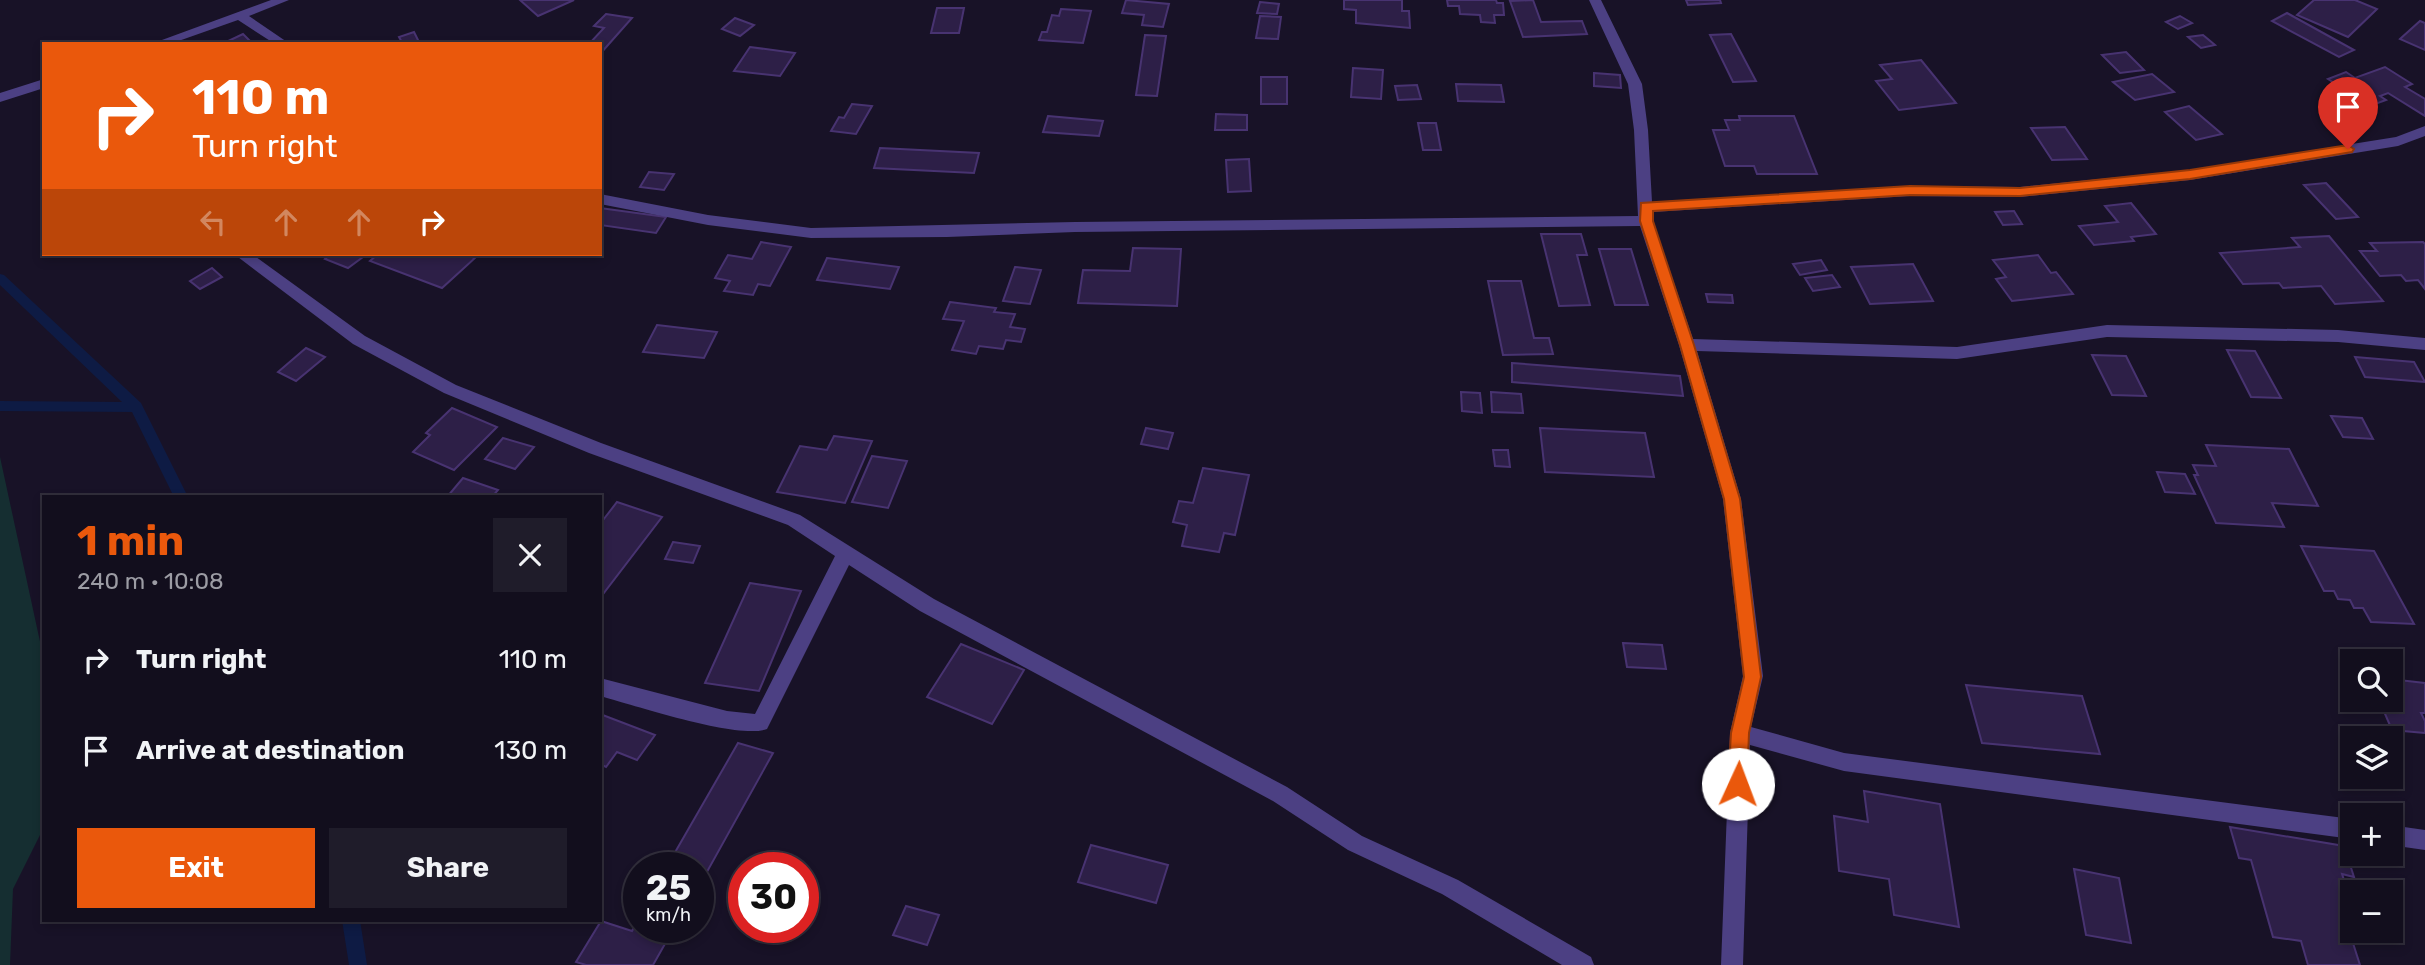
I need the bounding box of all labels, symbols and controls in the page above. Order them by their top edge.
text: 110 m [192,68,329,126]
icon: right [77,70,168,161]
pin [2318,77,2378,149]
icon: arrive [2329,88,2367,126]
text: Turn right [192,127,337,165]
icon: left [194,203,232,241]
icon: ahead [267,203,305,241]
icon: ahead [340,203,378,241]
icon: right [413,203,451,241]
text: 1 min [77,516,184,566]
button: close [493,518,567,592]
text: 240 m · 10:08 [77,567,224,595]
icon: right [77,641,115,679]
text: Turn right [136,644,266,675]
text: 110 m [499,644,567,675]
map controls [2340,649,2403,943]
button: search [2340,649,2403,712]
button: layers [2340,726,2403,789]
icon: arrive [77,732,115,770]
text: Arrive at destination [136,735,404,766]
text: 130 m [494,735,567,766]
position arrow [1701,747,1775,821]
button: + [2340,803,2403,866]
button: Exit [77,828,315,908]
button: Share [329,828,567,908]
speed limit sign: 30 [728,852,819,943]
text: 25 [646,867,691,909]
button: − [2340,880,2403,943]
text: km/h [646,904,691,926]

